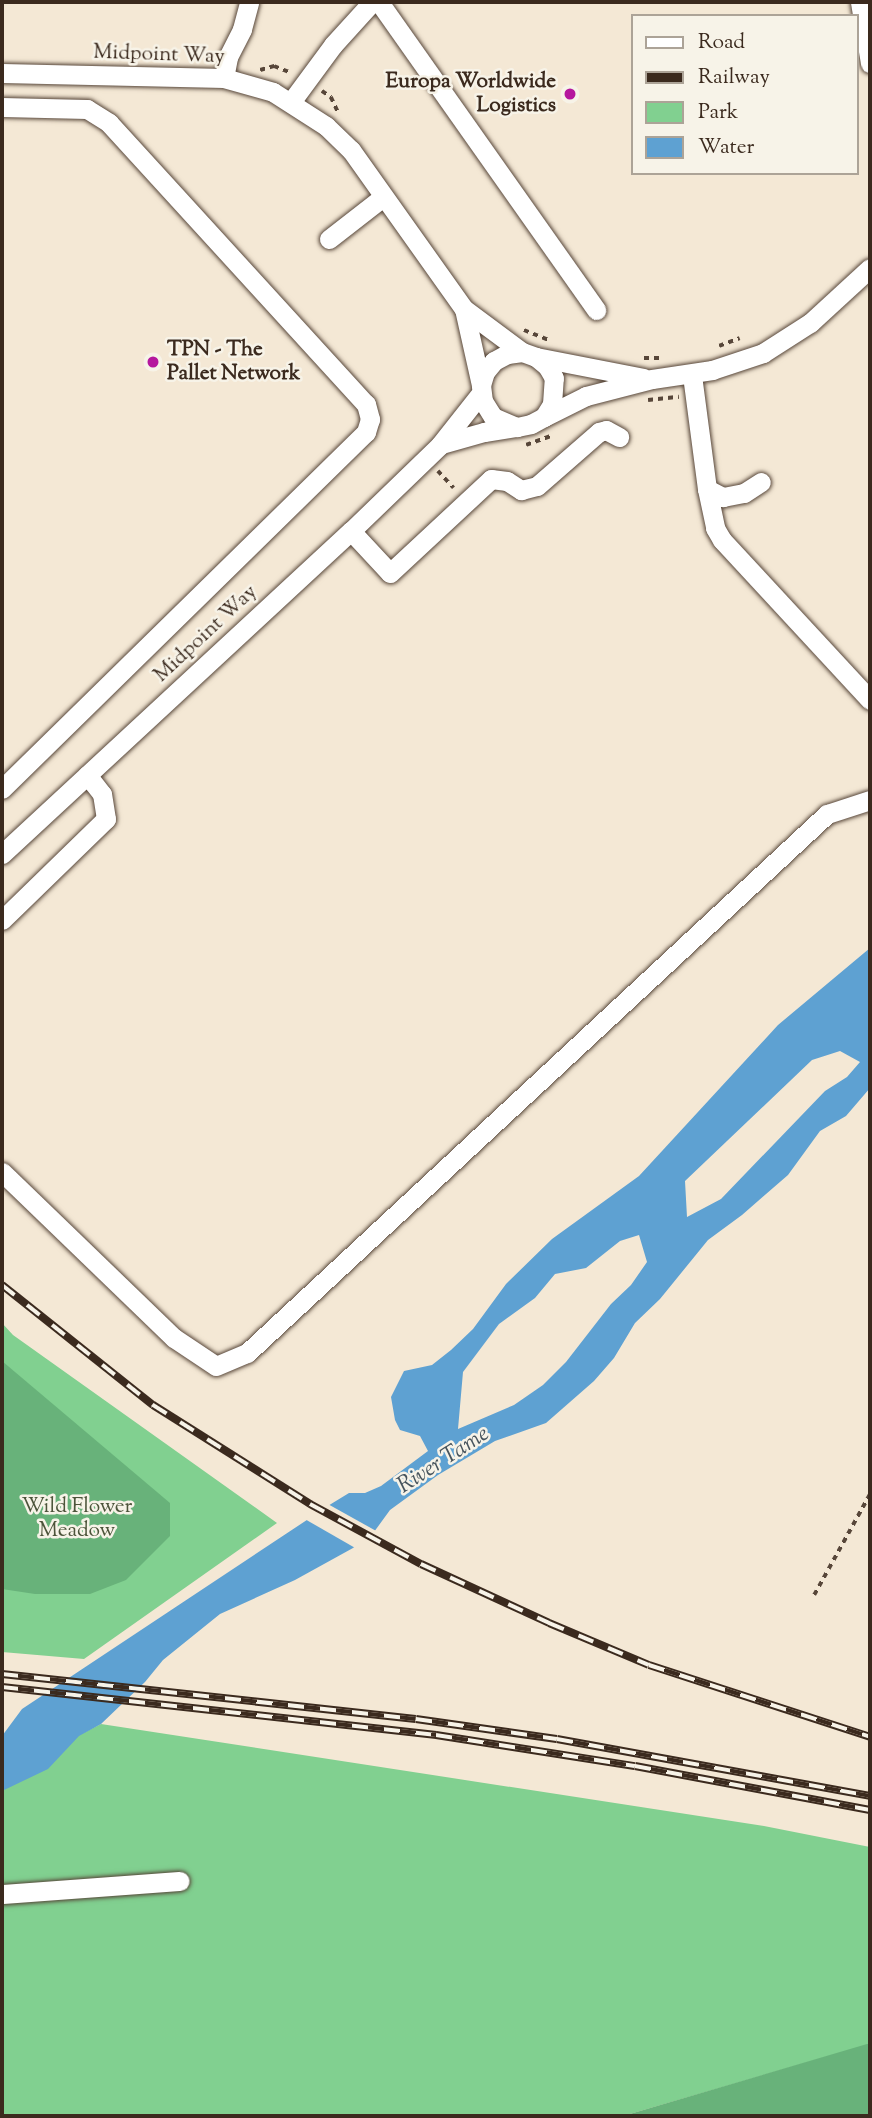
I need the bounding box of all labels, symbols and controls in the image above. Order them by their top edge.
legend [630,14,858,175]
text: Road [698,28,745,58]
street label: Midpoint Way [93,40,225,70]
text: Railway [698,63,770,93]
place label: Europa Worldwide Logistics [385,69,556,119]
marker: Europa Worldwide Logistics [562,86,578,102]
text: Park [698,98,738,128]
text: Water [698,133,754,163]
place label: TPN - The Pallet Network [167,337,300,387]
marker: TPN - The Pallet Network [145,354,161,370]
street label: Midpoint Way [149,580,263,688]
water label: River Tame [393,1421,495,1501]
park label: Wild Flower Meadow [22,1494,132,1544]

